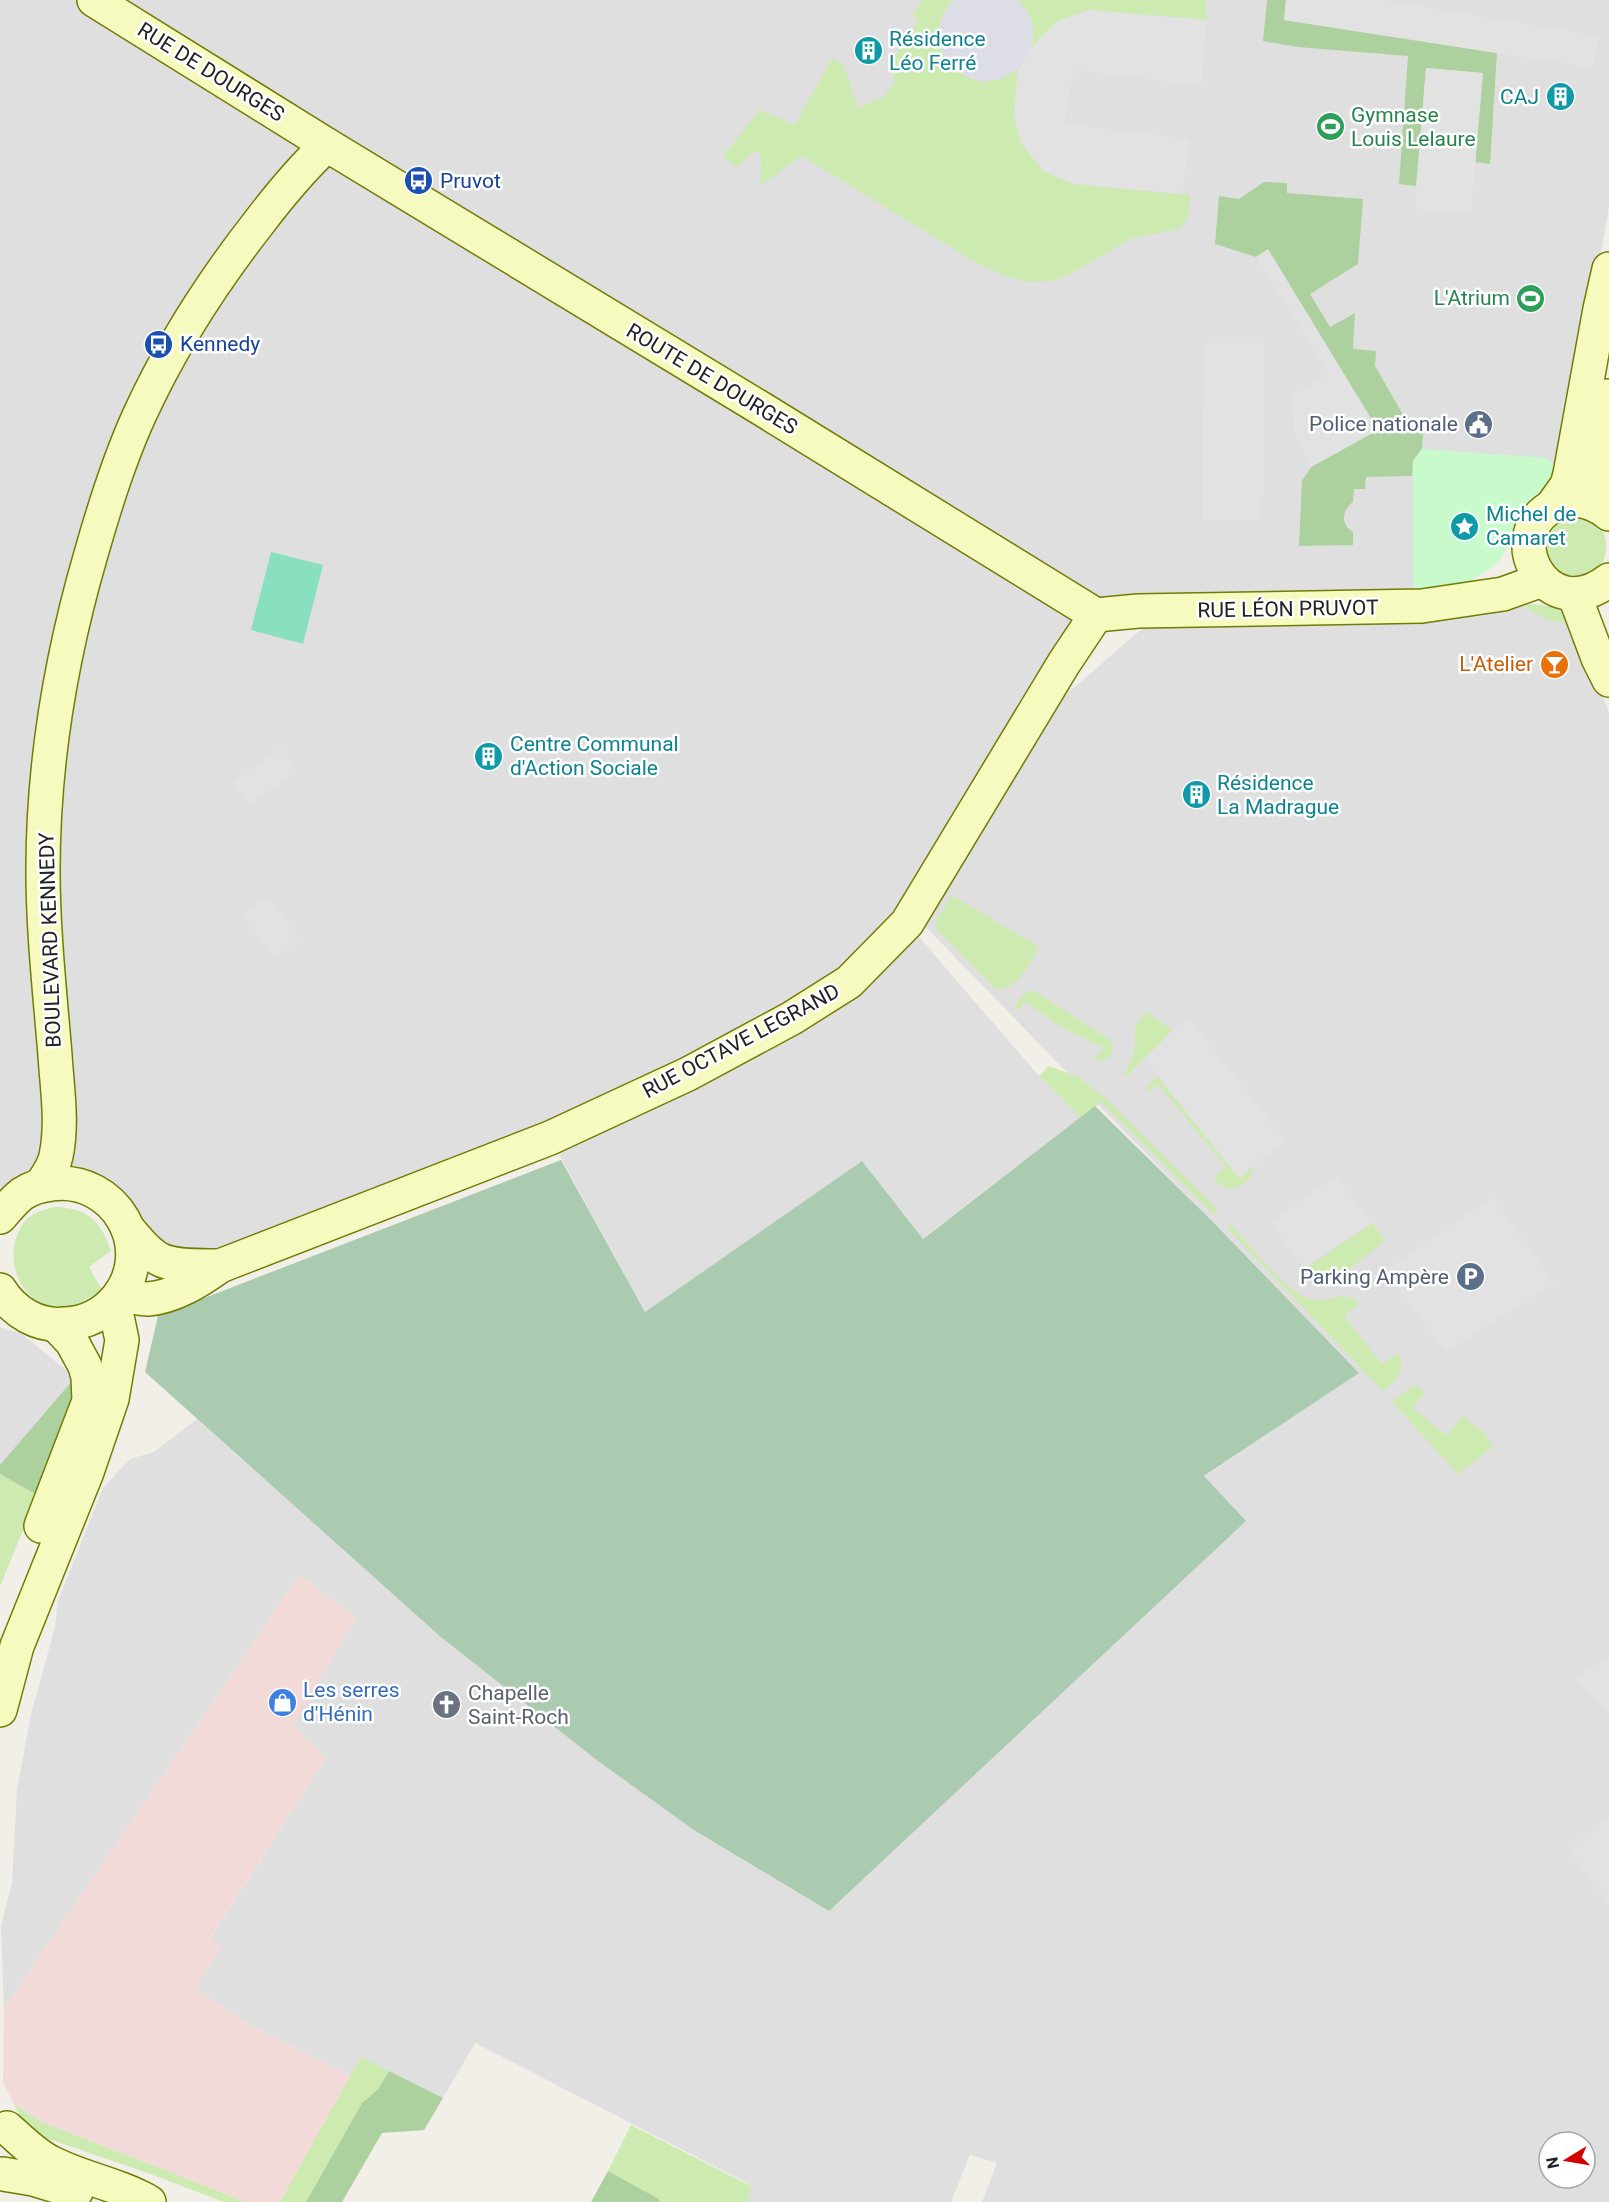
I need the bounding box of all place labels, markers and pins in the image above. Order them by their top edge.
place label: Résidence Léo Ferré [889,27,986,75]
building icon: Résidence Léo Ferré [852,35,884,67]
building icon: CAJ [1544,81,1576,113]
place label: CAJ [1500,85,1539,109]
place label: Gymnase Louis Lelaure [1351,103,1476,151]
sports icon: Gymnase Louis Lelaure [1314,111,1346,143]
bus stop icon: Pruvot [403,165,435,197]
place label: Pruvot [440,169,501,193]
sports icon: L'Atrium [1515,282,1547,314]
place label: L'Atrium [1434,286,1510,310]
bus stop icon: Kennedy [143,328,175,360]
place label: Kennedy [180,332,260,356]
public building icon: Police nationale [1463,408,1495,440]
place label: Police nationale [1309,412,1458,436]
place label: Michel de Camaret [1486,502,1576,550]
place icon: Michel de Camaret [1449,510,1481,542]
bar icon: L'Atelier [1538,648,1570,680]
place label: L'Atelier [1459,652,1533,676]
place label: Centre Communal d'Action Sociale [510,732,679,780]
building icon: Centre Communal d'Action Sociale [473,740,505,772]
place label: Résidence La Madrague [1217,771,1339,819]
building icon: Résidence La Madrague [1180,779,1212,811]
parking icon: Parking Ampère [1454,1261,1486,1293]
place label: Parking Ampère [1300,1265,1449,1289]
place label: Les serres d'Hénin [303,1678,399,1726]
place label: Chapelle Saint-Roch [468,1681,569,1729]
shop icon: Les serres d'Hénin [266,1686,298,1718]
church icon: Chapelle Saint-Roch [431,1689,463,1721]

